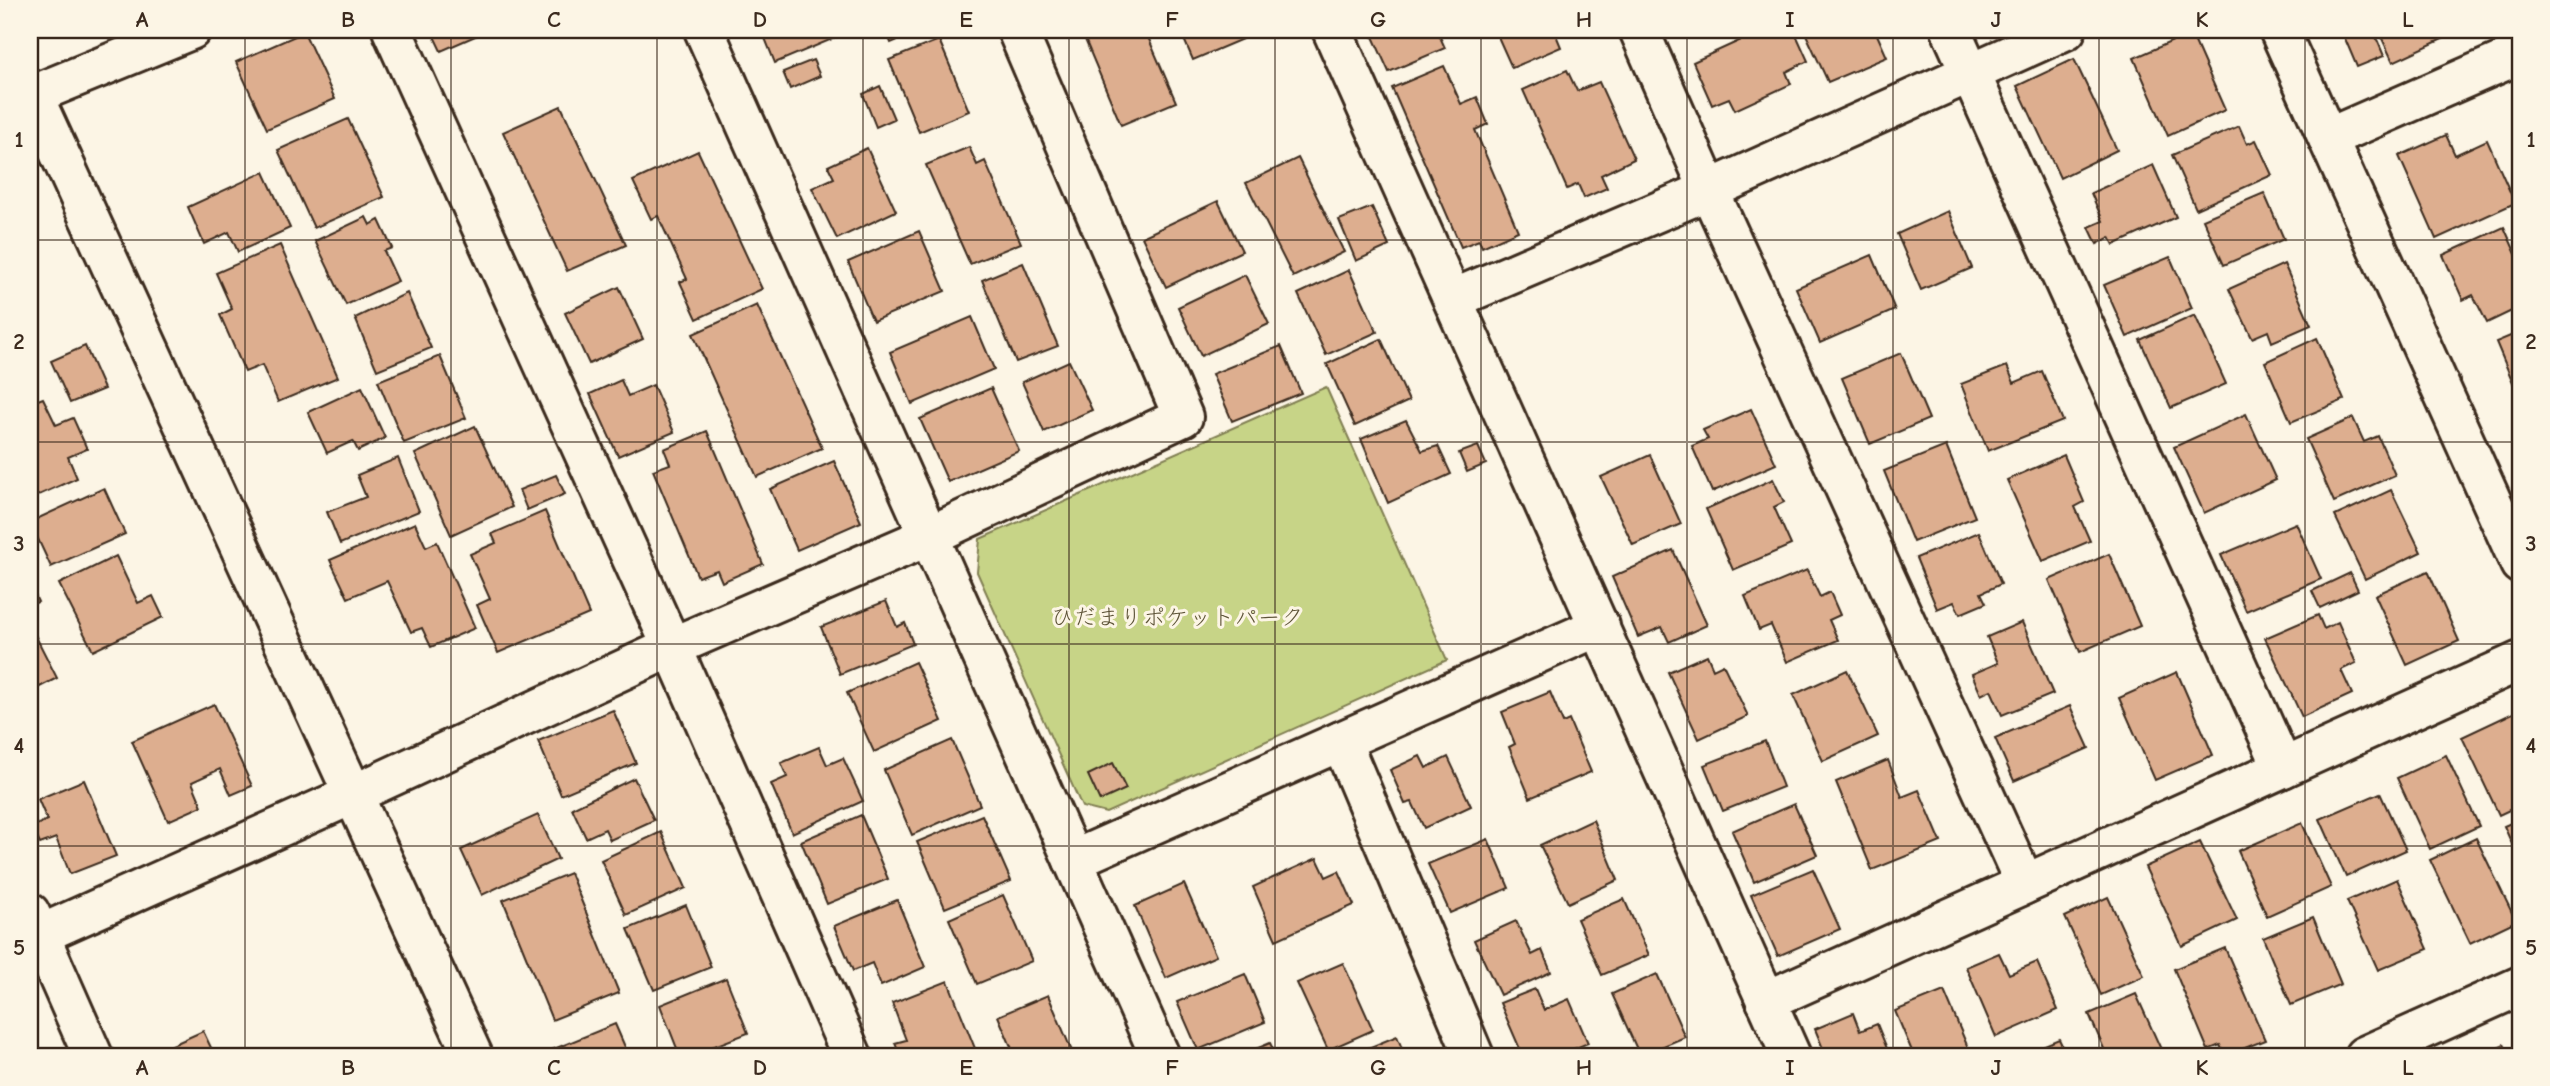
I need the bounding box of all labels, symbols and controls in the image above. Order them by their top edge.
text: A [136,6,149,33]
text: B [341,6,355,33]
text: C [547,6,561,33]
text: D [753,6,767,33]
text: E [959,6,973,33]
text: F [1165,6,1179,33]
text: G [1370,6,1386,33]
text: H [1576,6,1592,33]
text: I [1785,6,1795,33]
text: J [1991,6,2002,33]
text: K [2196,6,2209,33]
text: L [2402,6,2414,33]
text: 1 [14,126,24,153]
text: 1 [2526,126,2536,153]
text: 2 [13,328,25,355]
text: 2 [2525,328,2537,355]
text: 3 [13,530,25,557]
text: 3 [2525,530,2537,557]
park label: ひだまりポケットパーク [1051,604,1304,631]
text: 4 [14,732,25,759]
text: 4 [2526,732,2537,759]
text: 5 [13,934,25,961]
text: 5 [2525,934,2537,961]
text: A [136,1054,149,1081]
text: B [341,1054,355,1081]
text: C [547,1054,561,1081]
text: D [753,1054,767,1081]
text: E [959,1054,973,1081]
text: F [1165,1054,1179,1081]
text: G [1370,1054,1386,1081]
text: H [1576,1054,1592,1081]
text: I [1785,1054,1795,1081]
text: J [1991,1054,2002,1081]
text: K [2196,1054,2209,1081]
text: L [2402,1054,2414,1081]

